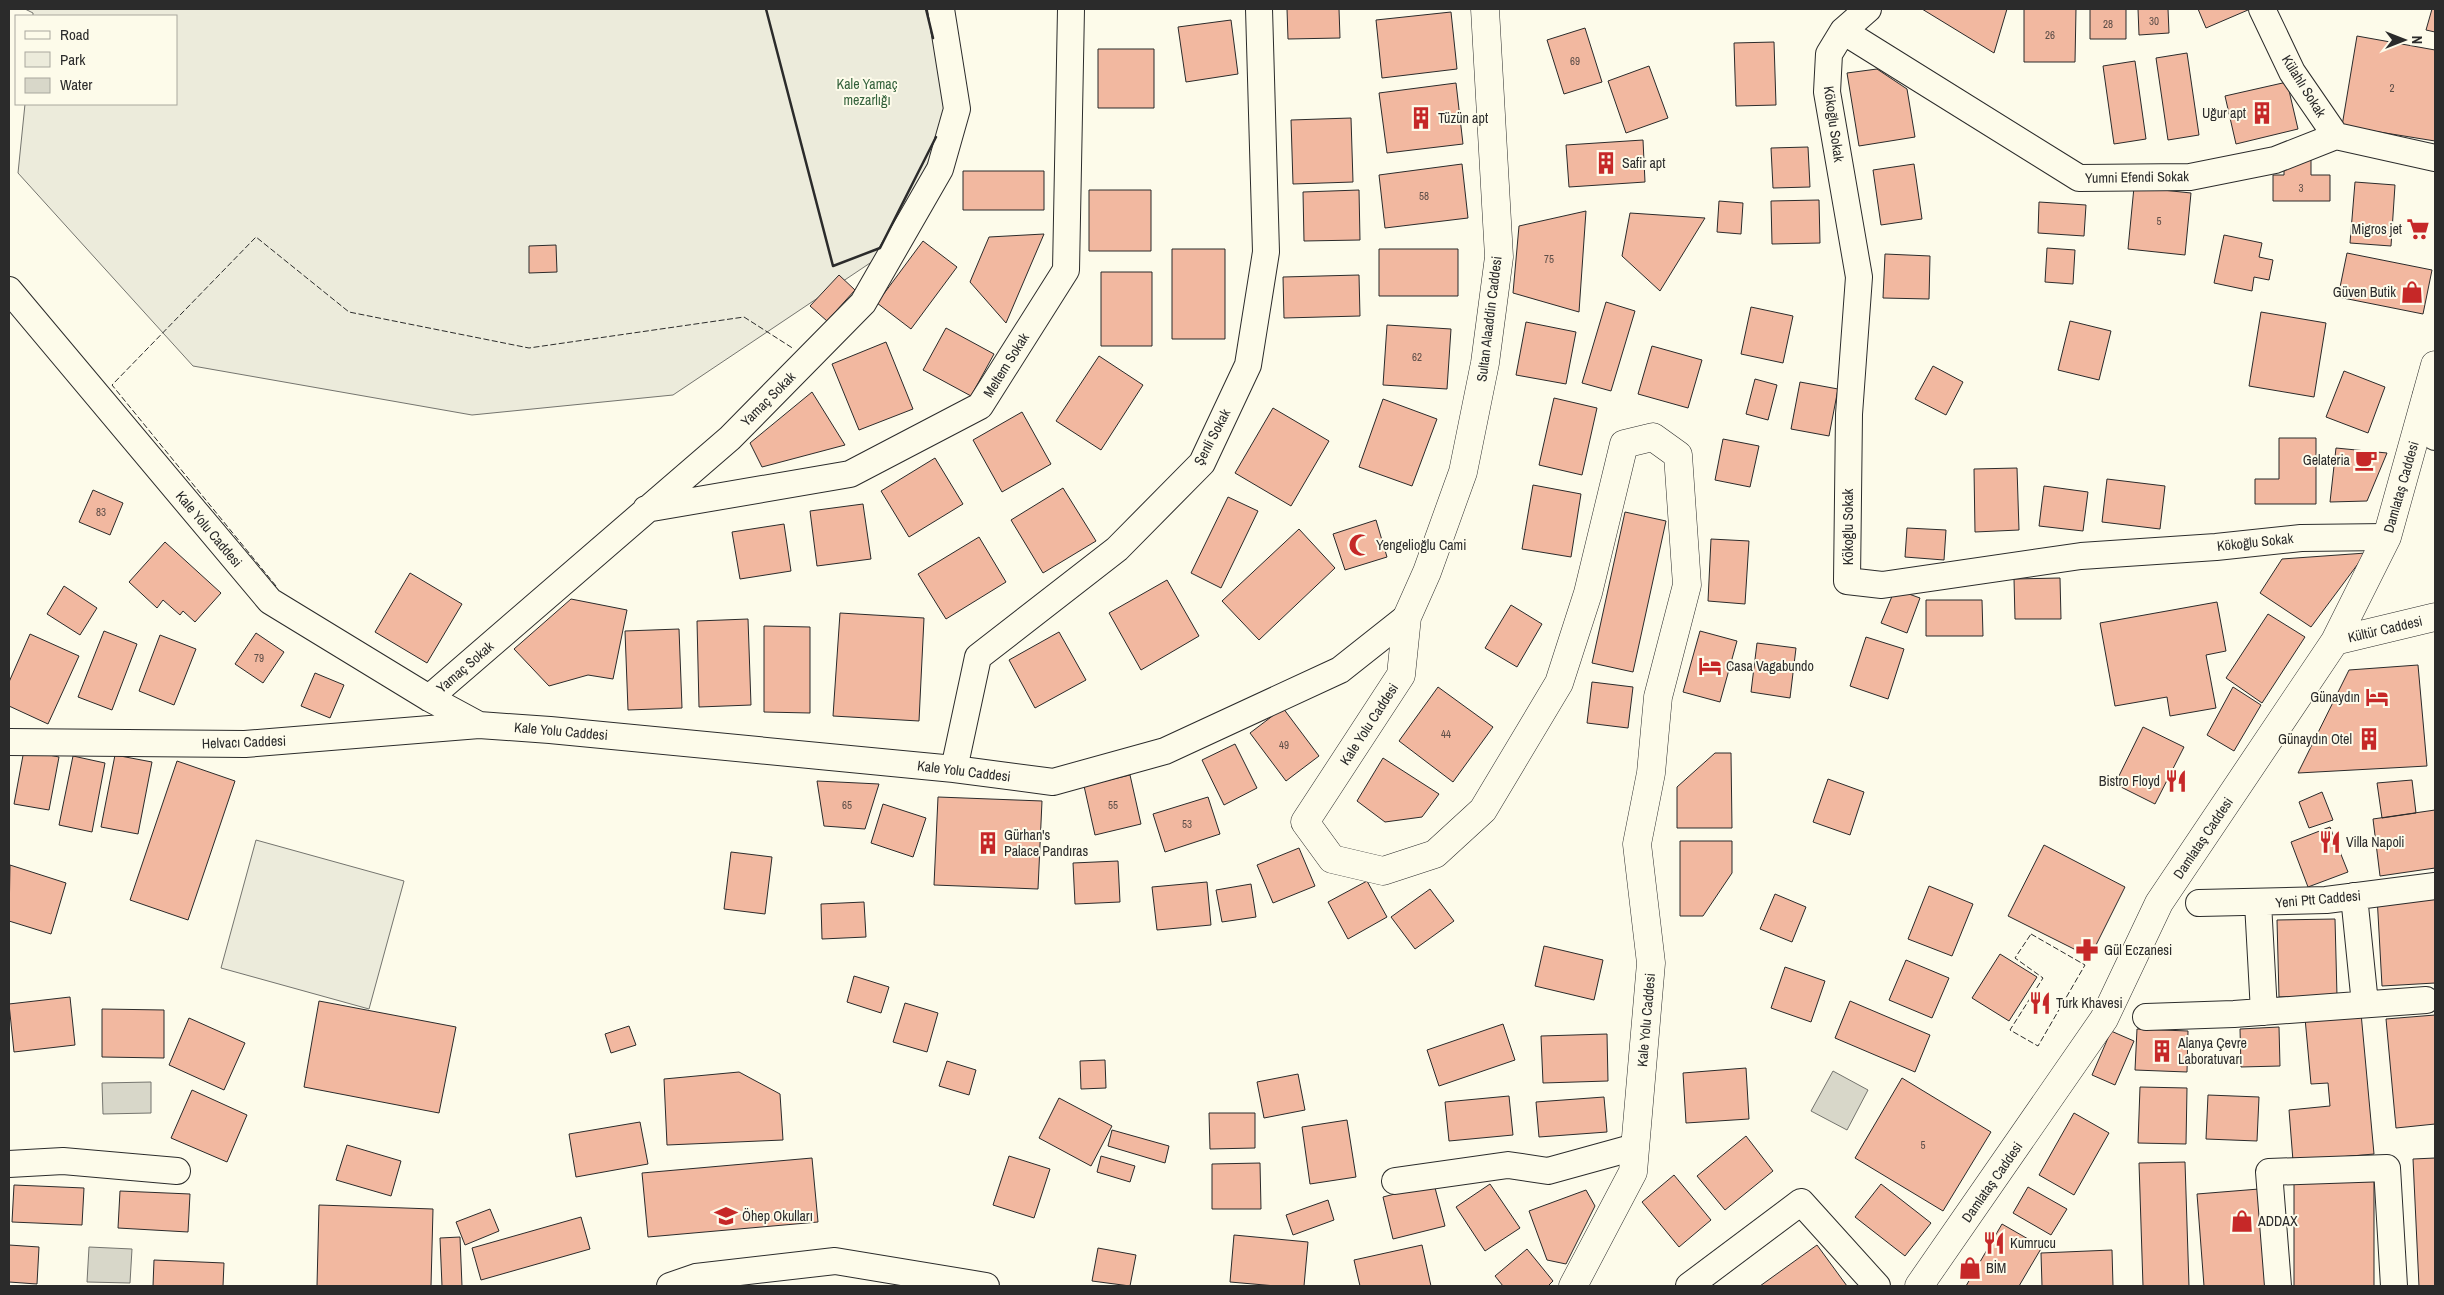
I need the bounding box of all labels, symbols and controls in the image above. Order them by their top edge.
house number: 30 [2149,14,2159,28]
legend [15,15,178,105]
north arrow [2379,15,2429,65]
house number: 28 [2103,17,2113,31]
text: Road [60,24,89,45]
house number: 26 [2045,28,2055,42]
text: N [2408,36,2426,44]
text: Park [60,49,86,70]
street label: Külahlı Sokak [2278,51,2330,121]
house number: 69 [1570,54,1580,68]
text: Water [60,74,92,95]
park label: Kale Yamaç mezarlığı [837,75,898,109]
house number: 2 [2389,81,2395,95]
street label: Kökoğlu Sokak [1820,85,1848,163]
building icon: Uğur apt [2249,100,2275,126]
place label: Uğur apt [2202,104,2246,122]
building icon: Tüzün apt [1408,105,1434,131]
place label: Tüzün apt [1438,109,1488,127]
building icon: Safir apt [1593,150,1619,176]
place label: Safir apt [1622,154,1665,172]
street label: Yumni Efendi Sokak [2085,167,2189,187]
house number: 3 [2298,181,2304,195]
house number: 58 [1419,189,1429,203]
house number: 5 [2156,214,2162,228]
supermarket icon: Migros jet [2405,216,2431,242]
place label: Migros jet [2352,220,2402,238]
house number: 75 [1544,252,1554,266]
street label: Sultan Alaaddin Caddesi [1472,255,1506,383]
shop icon: Güven Butik [2399,279,2425,305]
place label: Güven Butik [2333,283,2396,301]
street label: Meltem Sokak [979,329,1033,401]
house number: 62 [1412,350,1422,364]
street label: Yamaç Sokak [737,368,799,430]
street label: Şenli Sokak [1190,405,1234,468]
street label: Damlataş Caddesi [2379,439,2423,535]
cafe icon: Gelateria [2353,447,2379,473]
place label: Gelateria [2303,451,2351,469]
street label: Kale Yolu Caddesi [172,487,246,571]
street label: Kökoğlu Sokak [1839,488,1857,565]
house number: 83 [96,505,106,519]
street label: Kökoğlu Sokak [2216,529,2294,555]
mosque icon: Yengelioğlu Cami [1347,532,1373,558]
place label: Yengelioğlu Cami [1376,536,1466,554]
street label: Kültür Caddesi [2346,612,2424,646]
street label: Yamaç Sokak [433,637,498,697]
house number: 79 [254,651,264,665]
hotel icon: Casa Vagabundo [1697,653,1723,679]
place label: Casa Vagabundo [1726,657,1814,675]
street label: Kale Yolu Caddesi [1336,680,1402,768]
hotel icon: Günaydın [2364,684,2390,710]
place label: Günaydın [2310,688,2360,706]
street label: Kale Yolu Caddesi [513,718,609,744]
building icon: Günaydın Otel [2356,726,2382,752]
house number: 44 [1441,727,1451,741]
place label: Günaydın Otel [2278,730,2352,748]
street label: Helvacı Caddesi [202,732,286,752]
house number: 49 [1279,738,1289,752]
street label: Kale Yolu Caddesi [916,756,1012,786]
restaurant icon: Bistro Floyd [2163,768,2189,794]
place label: Bistro Floyd [2099,772,2160,790]
street label: Damlataş Caddesi [2169,794,2237,882]
house number: 65 [842,798,852,812]
house number: 55 [1108,798,1118,812]
house number: 53 [1182,817,1192,831]
place label: Gürhan's Palace Pandıras [1004,826,1088,860]
restaurant icon: Villa Napoli [2317,829,2343,855]
building icon: Gürhan's Palace Pandıras [975,830,1001,856]
place label: Villa Napoli [2346,833,2405,851]
street label: Yeni Ptt Caddesi [2274,886,2362,912]
pharmacy icon: Gül Eczanesi [2074,937,2100,963]
place label: Gül Eczanesi [2104,941,2172,959]
street label: Kale Yolu Caddesi [1633,972,1659,1068]
restaurant icon: Turk Khavesi [2027,990,2053,1016]
place label: Turk Khavesi [2056,994,2123,1012]
place label: Alanya Çevre Laboratuvarı [2177,1034,2247,1068]
building icon: Alanya Çevre Laboratuvarı [2149,1038,2175,1064]
house number: 5 [1920,1138,1926,1152]
street label: Damlataş Caddesi [1958,1138,2026,1226]
school or university icon: Öhep Okulları [713,1203,739,1229]
place label: Öhep Okulları [742,1207,813,1225]
shop icon: ADDAX [2229,1208,2255,1234]
place label: ADDAX [2257,1212,2298,1230]
restaurant icon: Kumrucu [1981,1230,2007,1256]
place label: Kumrucu [2010,1234,2056,1252]
shop icon: BİM [1957,1255,1983,1281]
place label: BİM [1986,1259,2006,1277]

